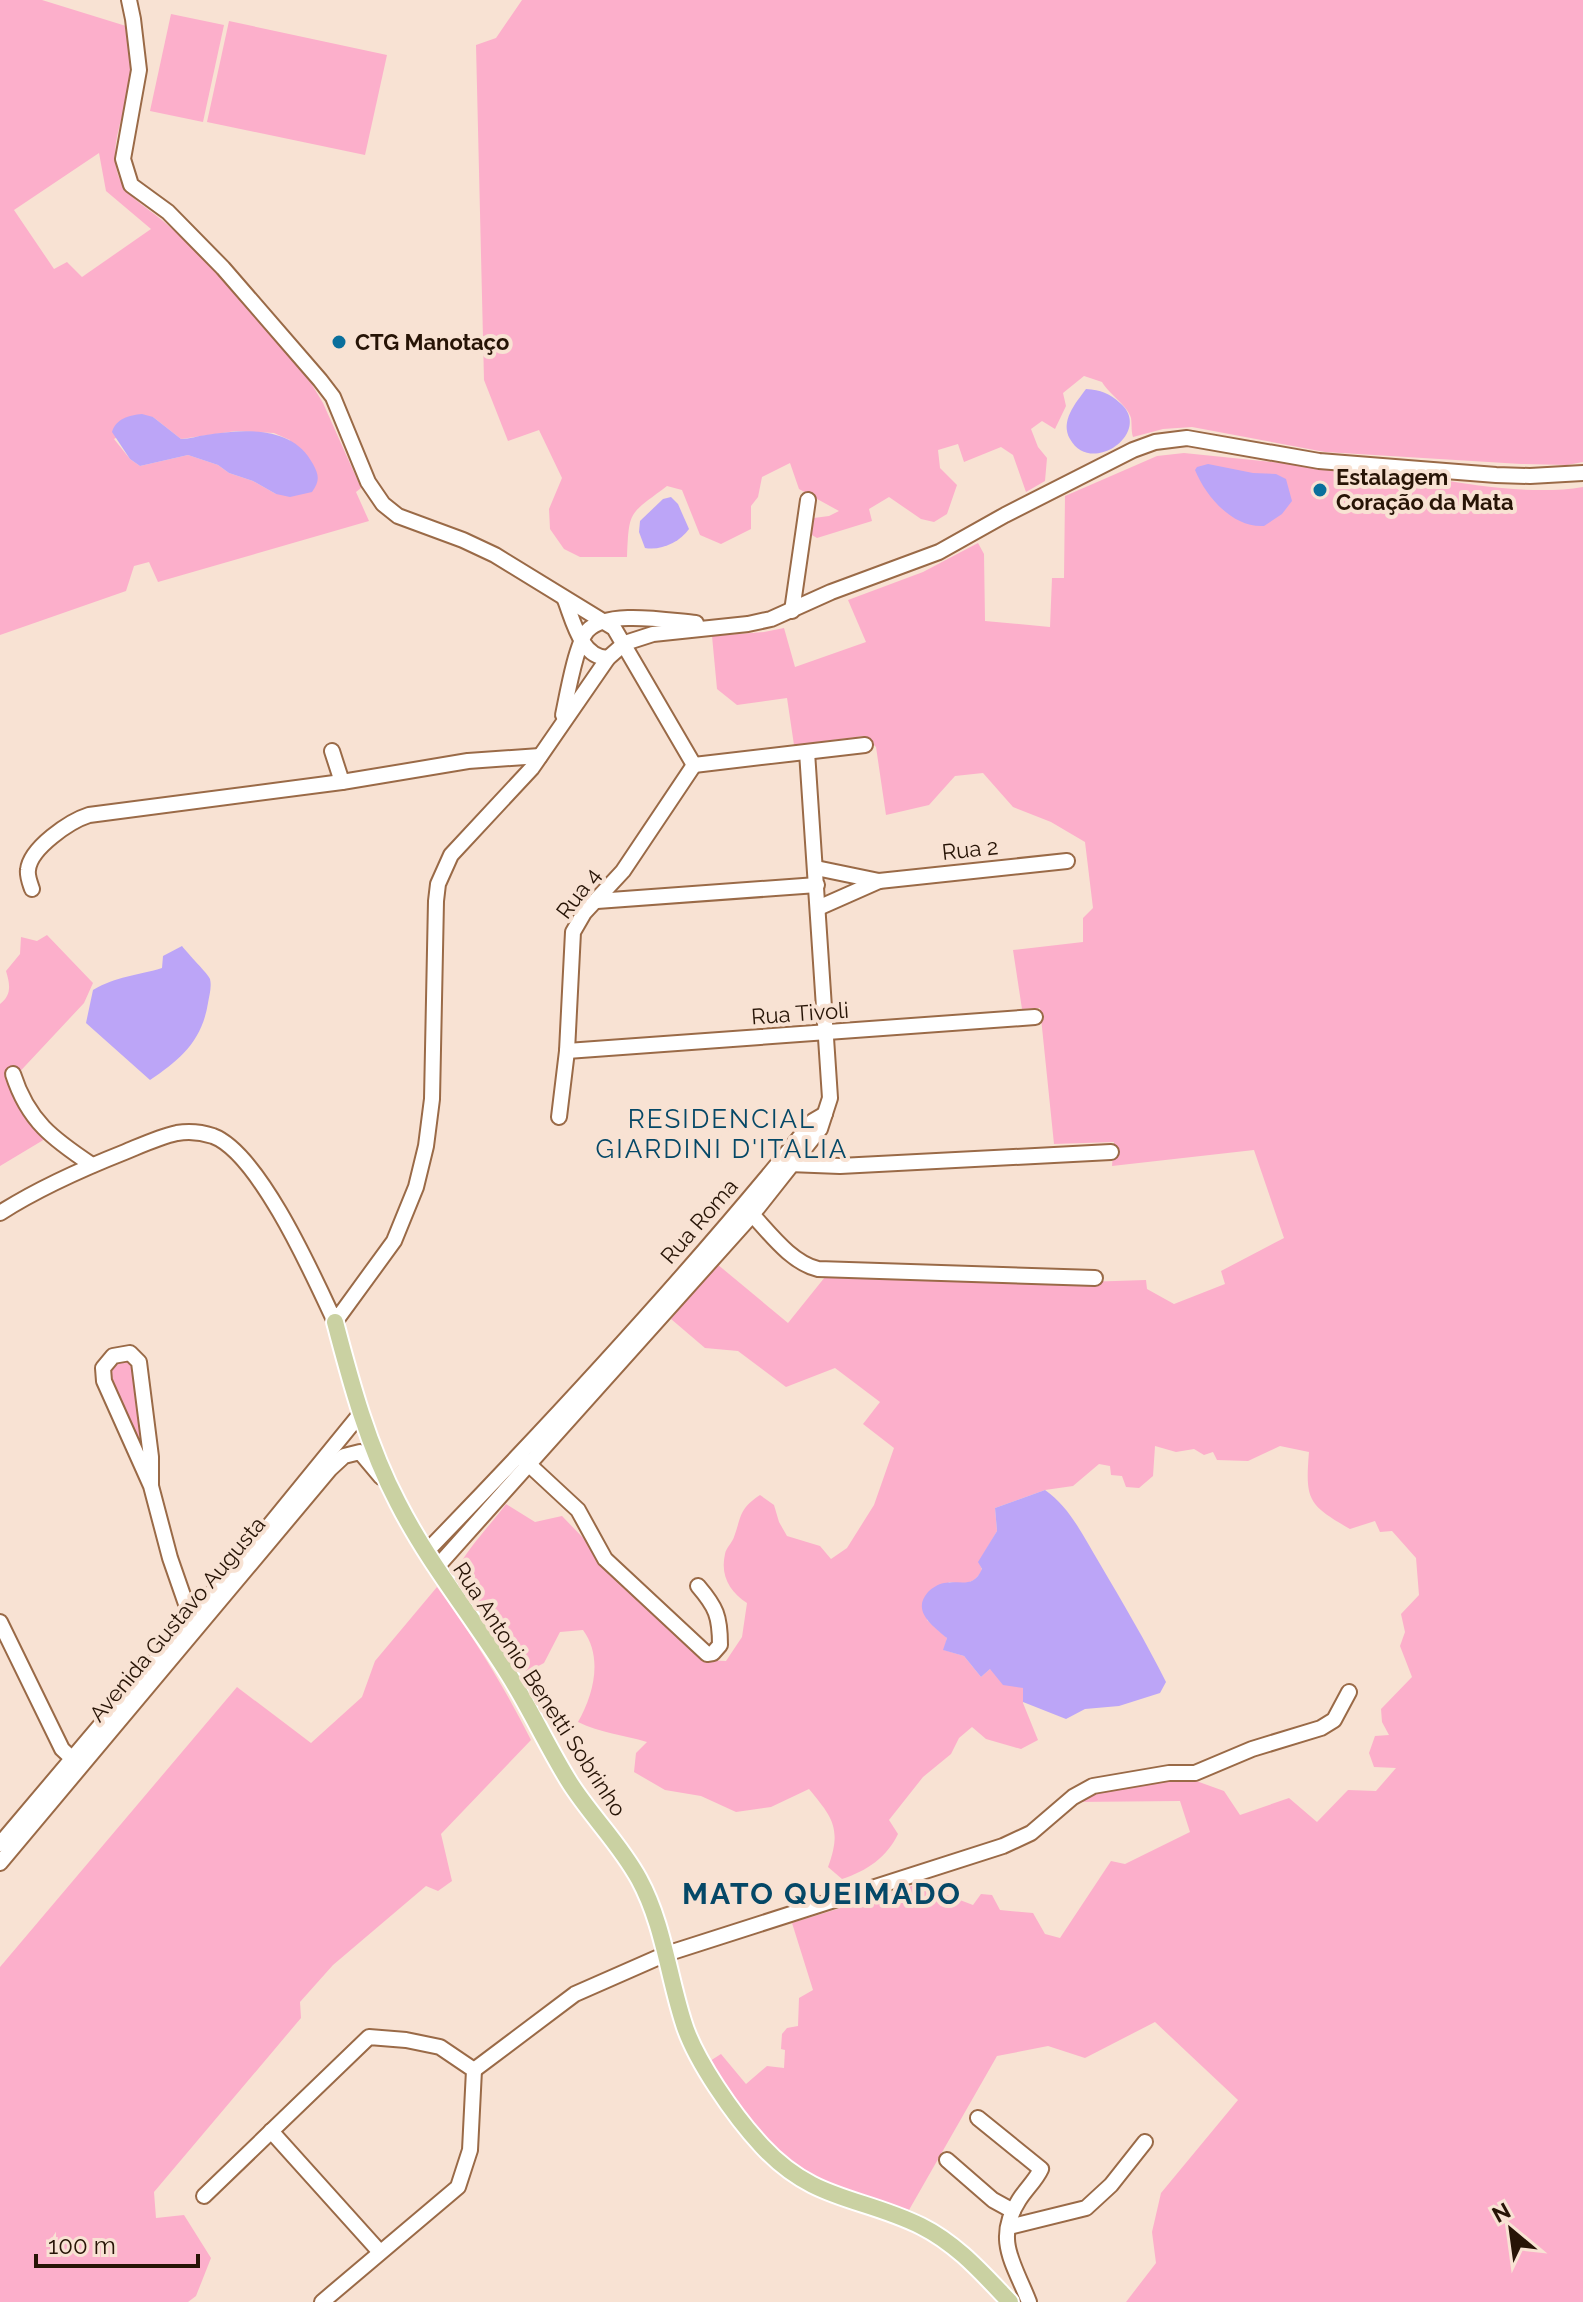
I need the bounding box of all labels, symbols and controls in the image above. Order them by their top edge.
place label: CTG Manotaço [355,329,509,355]
marker: CTG Manotaço [330,333,348,351]
place label: Estalagem Coração da Mata [1336,464,1514,515]
marker: Estalagem Coração da Mata [1311,481,1329,499]
street label: Rua 2 [941,833,999,865]
street label: Rua 4 [550,862,606,924]
street label: Rua Tivoli [750,997,850,1029]
district label: RESIDENCIAL GIARDINI D'ITALIA [596,1104,848,1164]
street label: Rua Roma [655,1173,743,1269]
street label: Avenida Gustavo Augusta [84,1511,270,1727]
street label: Rua Antonio Benetti Sobrinho [448,1557,632,1821]
district label: MATO QUEIMADO [682,1876,962,1911]
north arrow [1471,2190,1551,2270]
text: N [1488,2197,1515,2228]
scale bar [36,2218,198,2268]
text: 100 m [48,2231,116,2260]

